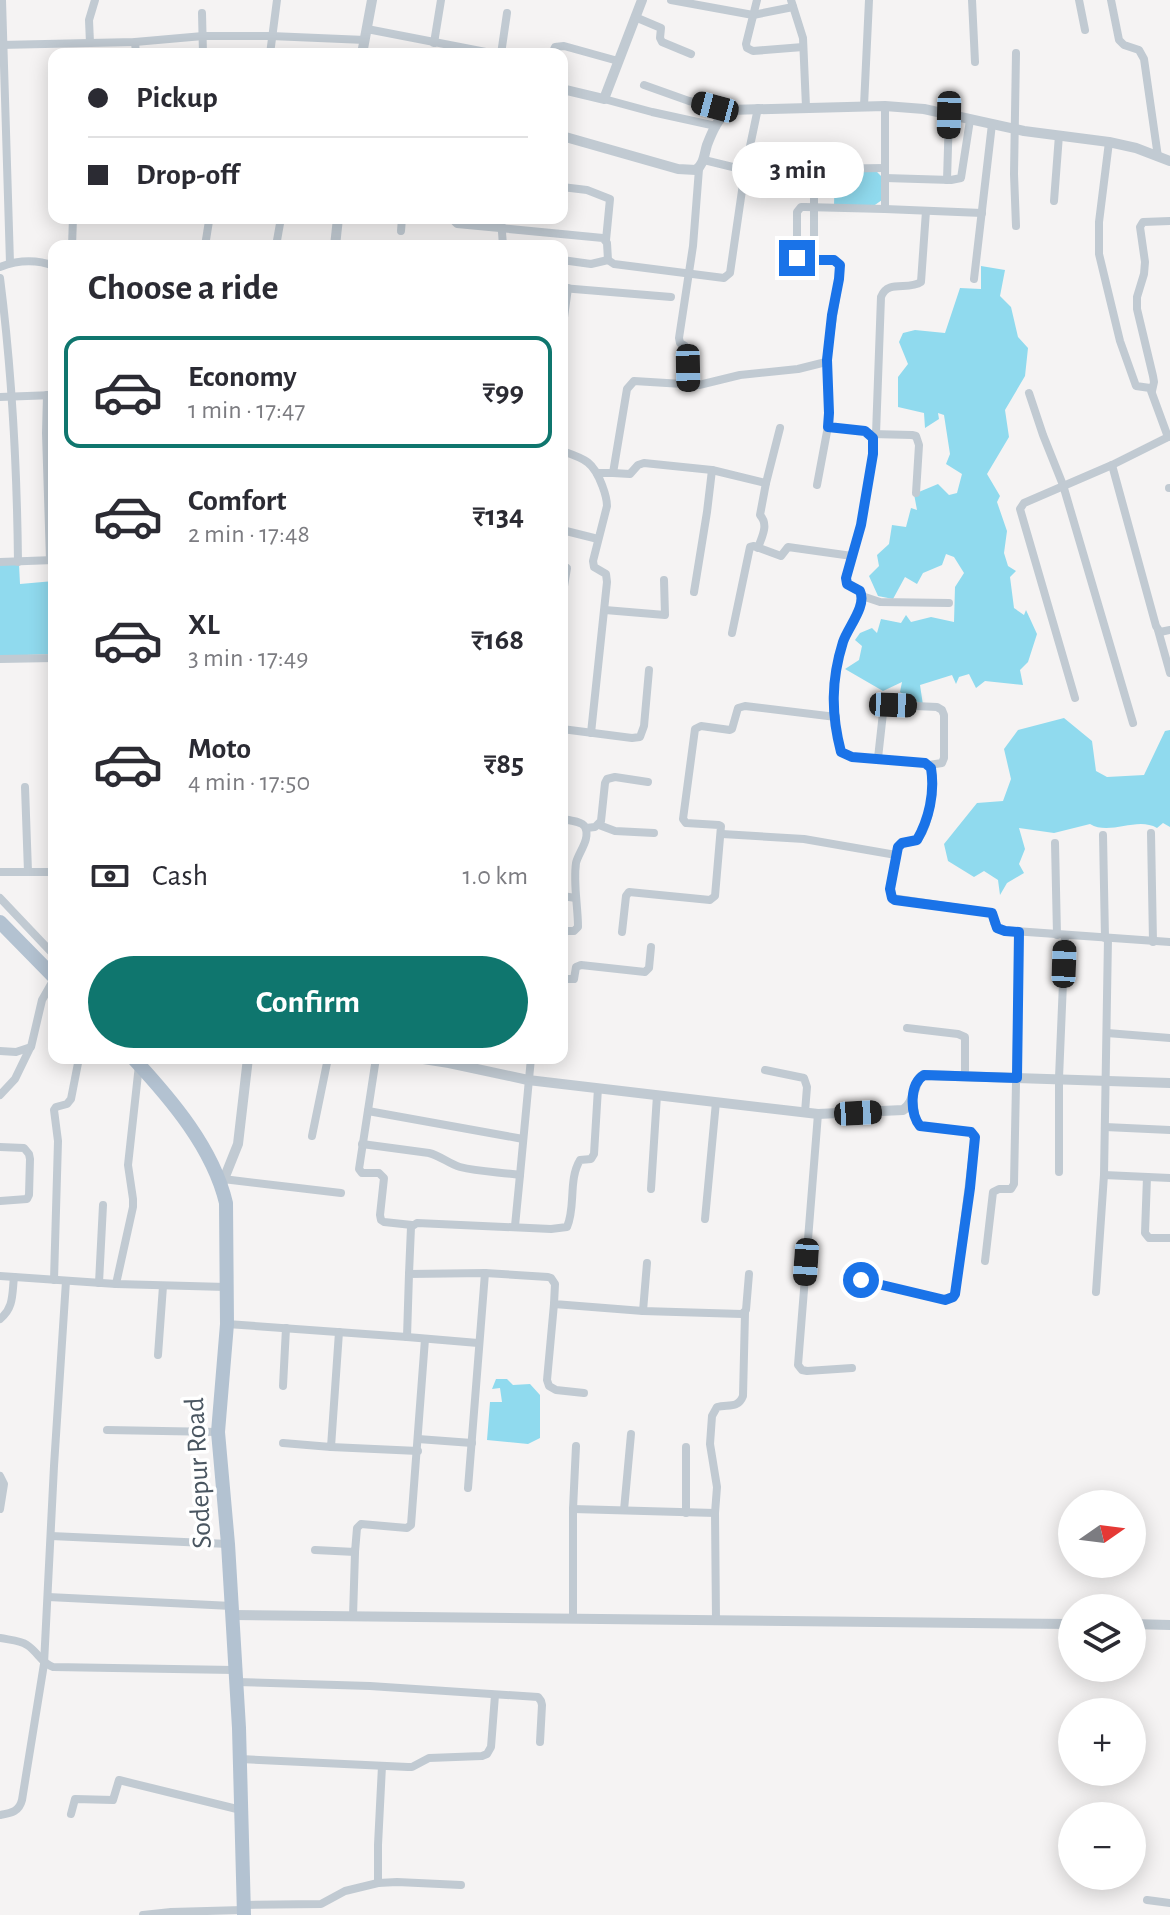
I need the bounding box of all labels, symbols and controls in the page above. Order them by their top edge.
text: Pickup [136,83,218,113]
car [689,89,741,125]
car [937,91,961,139]
callout: 3 min [731,142,863,198]
text: 3 min [770,157,826,183]
text: Drop-off [136,160,239,190]
route end [779,240,815,276]
text: Choose a ride [88,270,278,306]
car [676,344,700,392]
icon: car [92,356,164,428]
text: Economy [188,362,297,392]
text: ₹99 [482,377,524,407]
text: 1 min · 17:47 [188,397,305,423]
icon: car [92,480,164,552]
text: Comfort [188,486,287,516]
text: ₹134 [473,501,524,531]
text: 2 min · 17:48 [188,521,310,547]
icon: car [92,604,164,676]
text: XL [188,610,220,640]
text: ₹168 [471,625,524,655]
text: 3 min · 17:49 [188,645,309,671]
car [869,692,917,718]
icon: car [92,728,164,800]
text: Moto [188,734,251,764]
text: ₹85 [484,749,524,779]
text: 4 min · 17:50 [188,769,310,795]
icon: cash [88,854,132,898]
text: Cash [152,861,208,891]
text: 1.0 km [462,863,528,889]
car [1051,940,1077,988]
button: Confirm [88,956,528,1048]
car [833,1100,883,1126]
car [792,1237,820,1287]
route start [843,1262,879,1298]
street label: Sodepur Road [181,1397,217,1549]
north arrow [1058,1490,1146,1578]
map controls [1058,1490,1146,1890]
button: layers [1058,1594,1146,1682]
button: + [1058,1698,1146,1786]
button: − [1058,1802,1146,1890]

